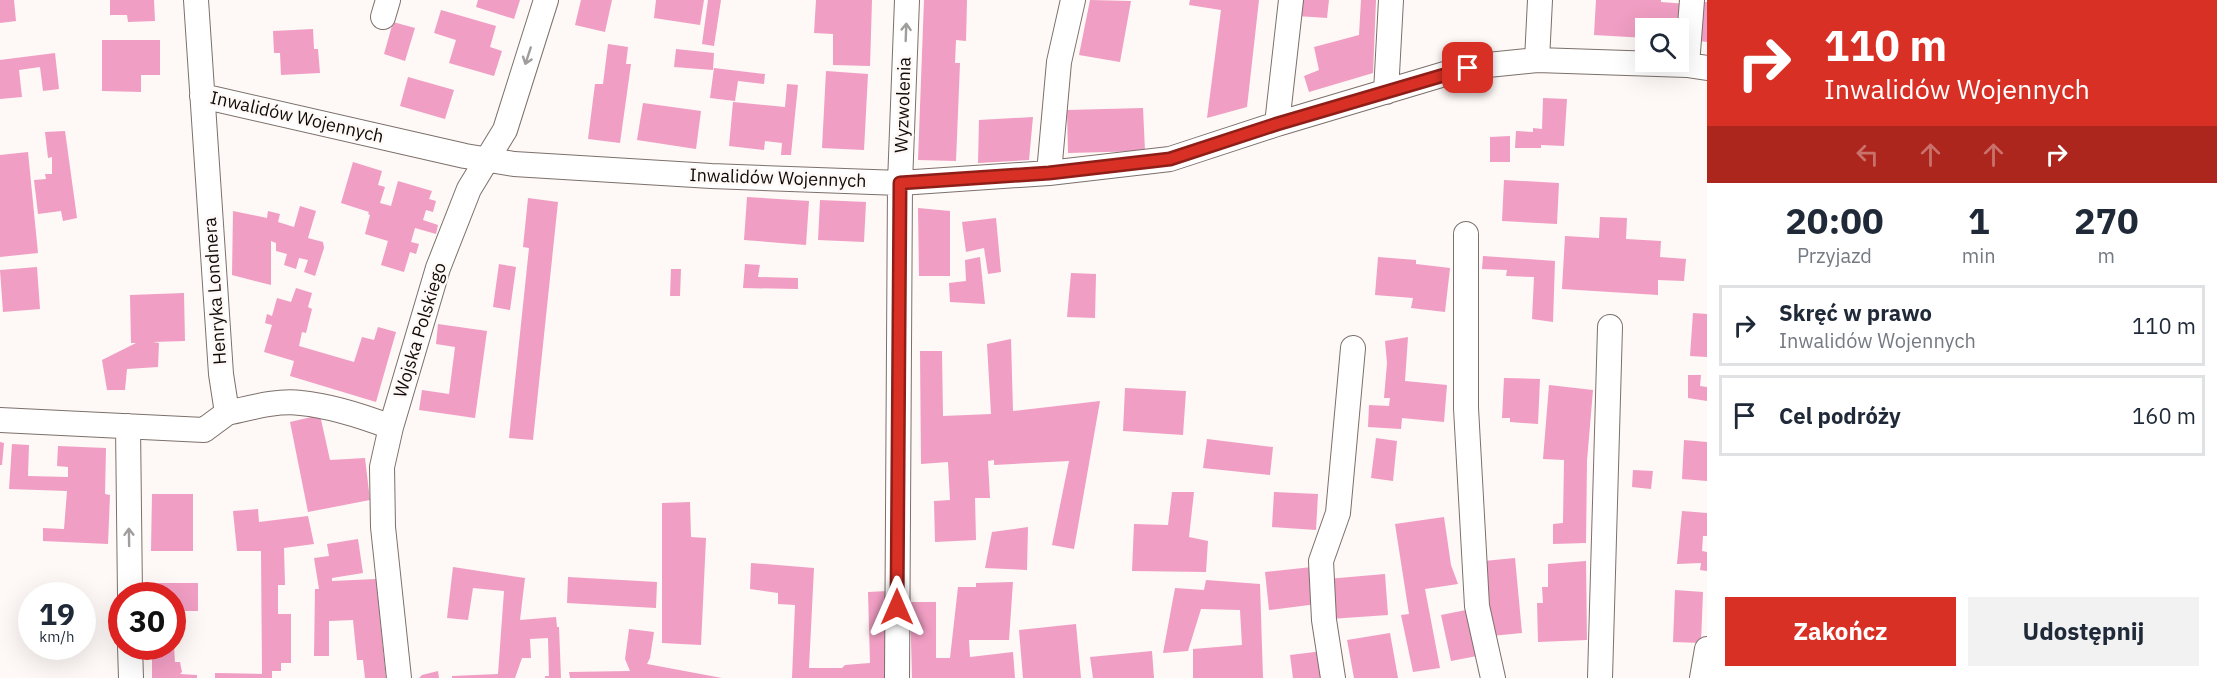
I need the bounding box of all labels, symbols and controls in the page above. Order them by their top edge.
map controls [1635,18,1689,72]
button: search [1635,18,1689,72]
text: 110 m [1824,18,1947,73]
one-way arrow [900,22,911,42]
icon: right [1725,24,1803,102]
pin [1442,42,1493,93]
one-way arrow [522,46,533,65]
icon: arrive [1451,51,1484,84]
street label: Wyzwolenia [889,56,916,154]
text: Inwalidów Wojennych [1824,71,2090,106]
street label: Inwalidów Wojennych [208,85,386,148]
icon: left [1851,138,1884,171]
icon: ahead [1914,138,1947,171]
icon: ahead [1977,138,2010,171]
icon: right [2040,138,2073,171]
street label: Inwalidów Wojennych [689,163,867,192]
text: 20:00 [1785,197,1884,244]
text: 1 [1968,197,1990,244]
text: 270 [2074,197,2139,244]
street label: Henryka Londnera [198,216,231,366]
text: Przyjazd [1797,242,1872,269]
text: min [1962,242,1996,269]
text: m [2098,242,2115,269]
street label: Wojska Polskiego [388,260,451,400]
text: Skręć w prawo [1779,298,1932,327]
icon: right [1728,309,1761,342]
text: 110 m [2132,311,2196,340]
text: Inwalidów Wojennych [1779,327,1976,354]
icon: arrive [1728,399,1761,432]
text: Cel podróży [1779,401,1901,430]
text: 160 m [2132,401,2196,430]
one-way arrow [123,528,135,548]
position arrow [865,575,929,639]
speed limit sign: 30 [108,582,186,660]
text: 19 [39,594,75,633]
button: Zakończ [1725,597,1956,666]
button: Udostępnij [1968,597,2199,666]
text: km/h [39,627,75,646]

